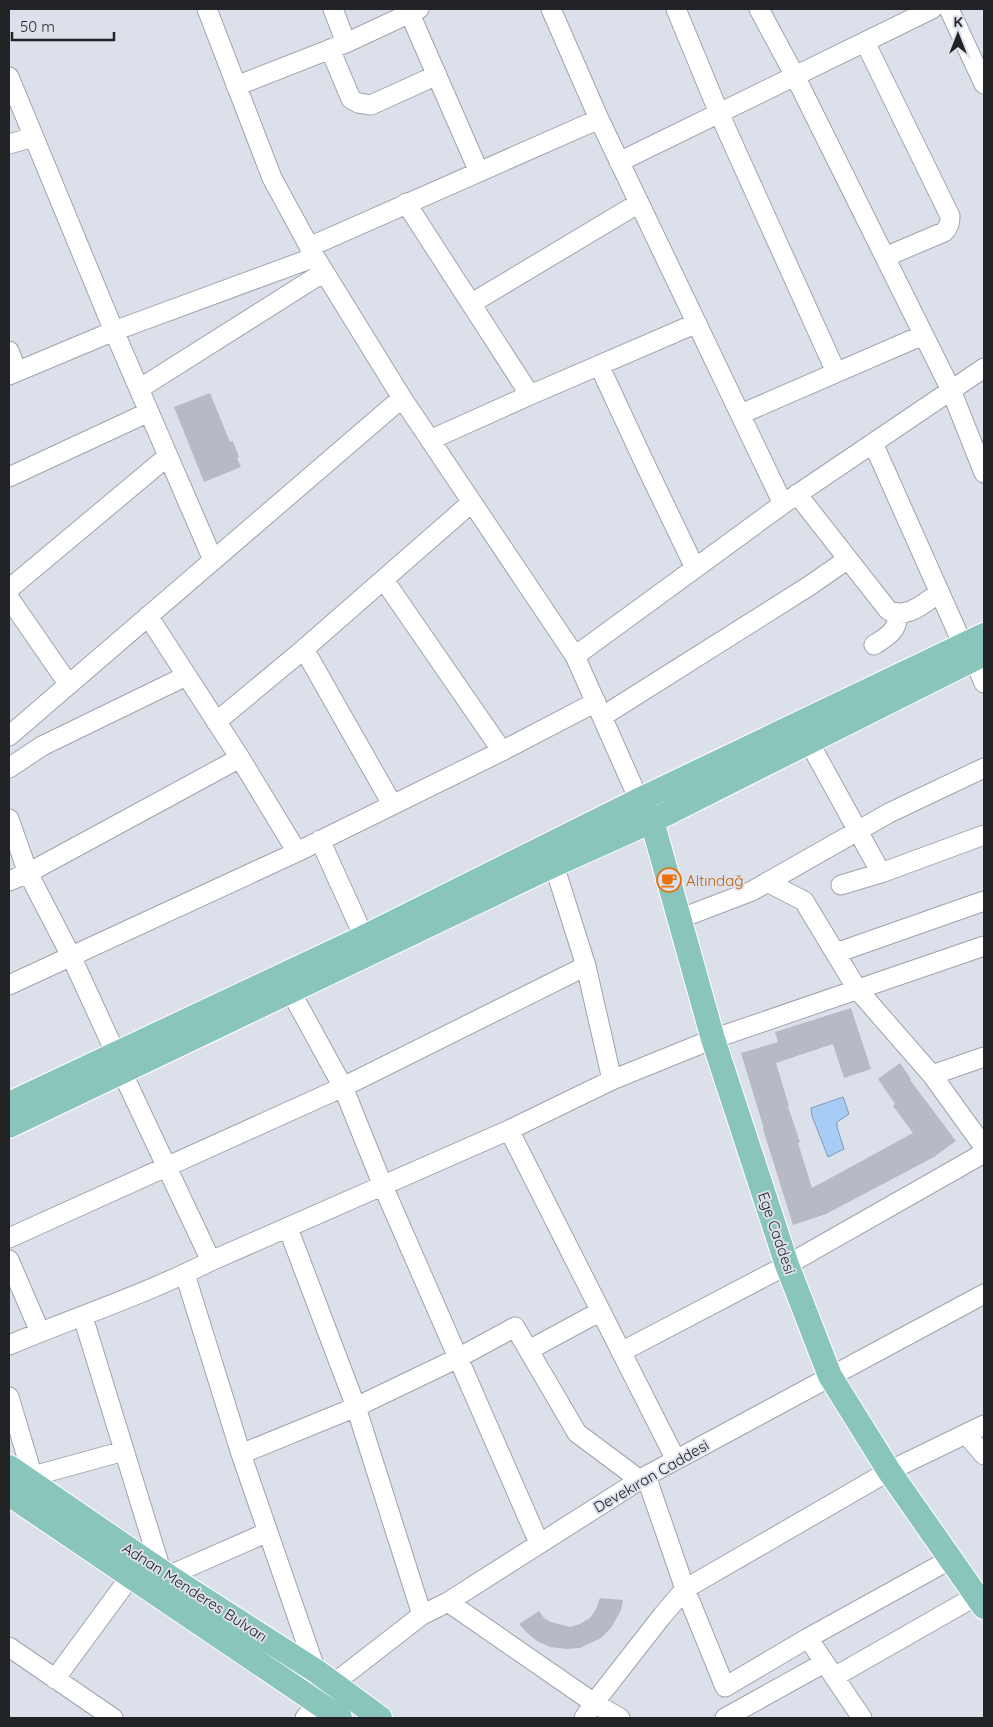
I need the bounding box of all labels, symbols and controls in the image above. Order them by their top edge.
scale bar [12,10,115,42]
north arrow [933,10,983,60]
text: K [953,13,963,31]
text: 50 m [20,17,55,36]
cafe icon: Altındağ [656,867,682,893]
place label: Altındağ [686,871,744,890]
street label: Ege Caddesi [754,1189,800,1277]
street label: Devekıran Caddesi [590,1435,712,1517]
street label: Adnan Menderes Bulvarı [119,1538,271,1646]

